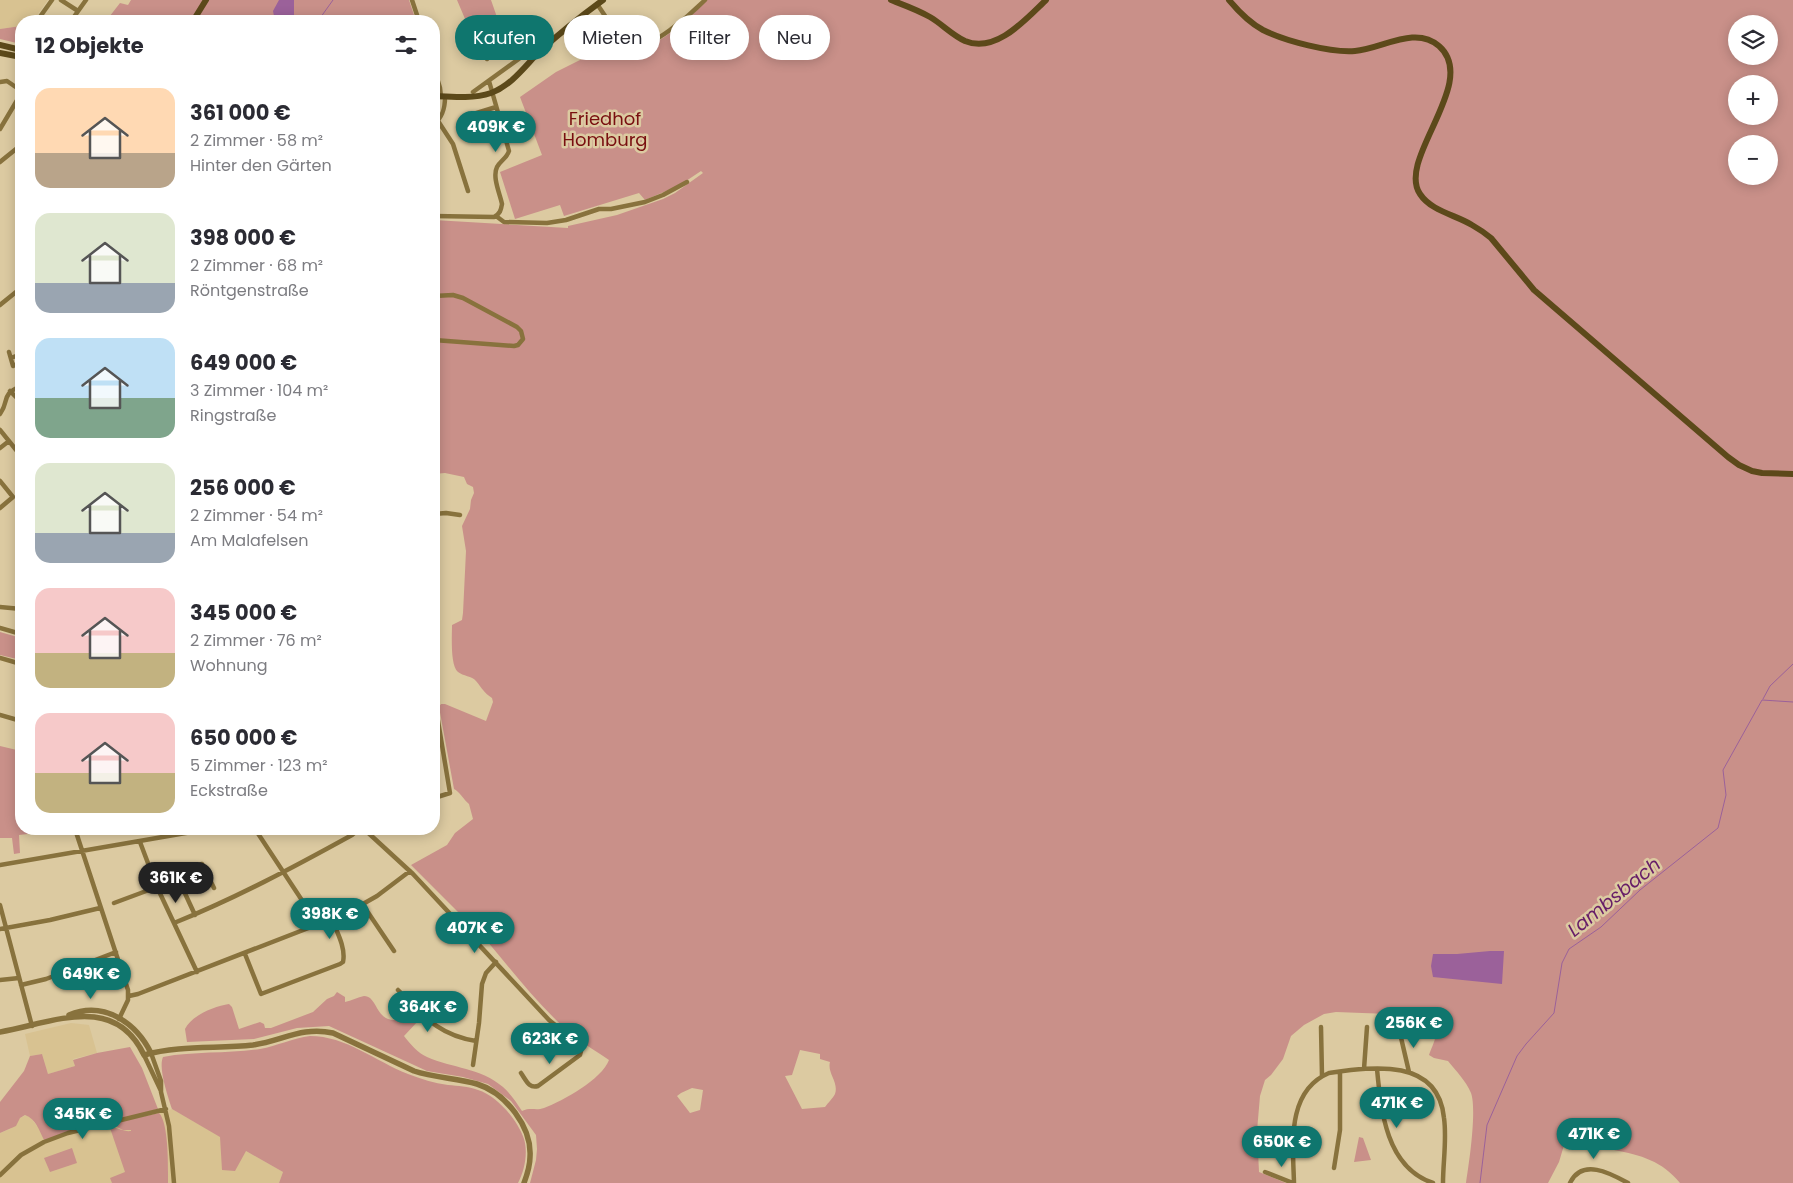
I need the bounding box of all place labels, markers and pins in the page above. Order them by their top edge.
pin: 409K € [455,110,537,153]
pin: 361K € [135,862,217,904]
pin: 398K € [289,898,371,940]
pin: 407K € [434,912,516,954]
pin: 649K € [50,958,132,1000]
pin: 364K € [387,990,469,1033]
pin: 256K € [1373,1006,1455,1049]
pin: 623K € [509,1022,591,1065]
pin: 471K € [1356,1086,1438,1129]
pin: 345K € [42,1098,124,1140]
pin: 471K € [1553,1118,1635,1160]
pin: 650K € [1241,1126,1323,1168]

